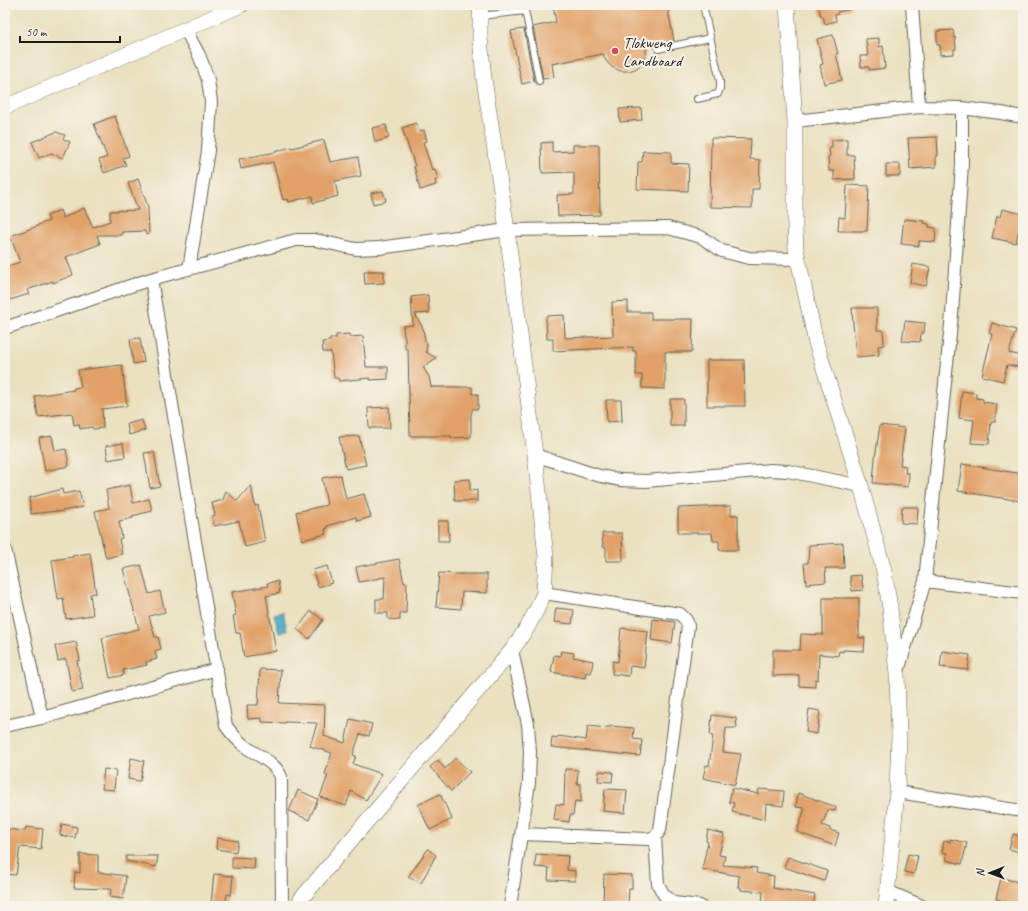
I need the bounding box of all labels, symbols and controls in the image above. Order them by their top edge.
scale bar [20,18,120,44]
text: 50 m [26,24,48,40]
place label: Tlokweng Landboard [623,33,684,71]
marker: Tlokweng Landboard [610,46,620,56]
north arrow [970,853,1010,893]
text: N [973,867,987,877]

